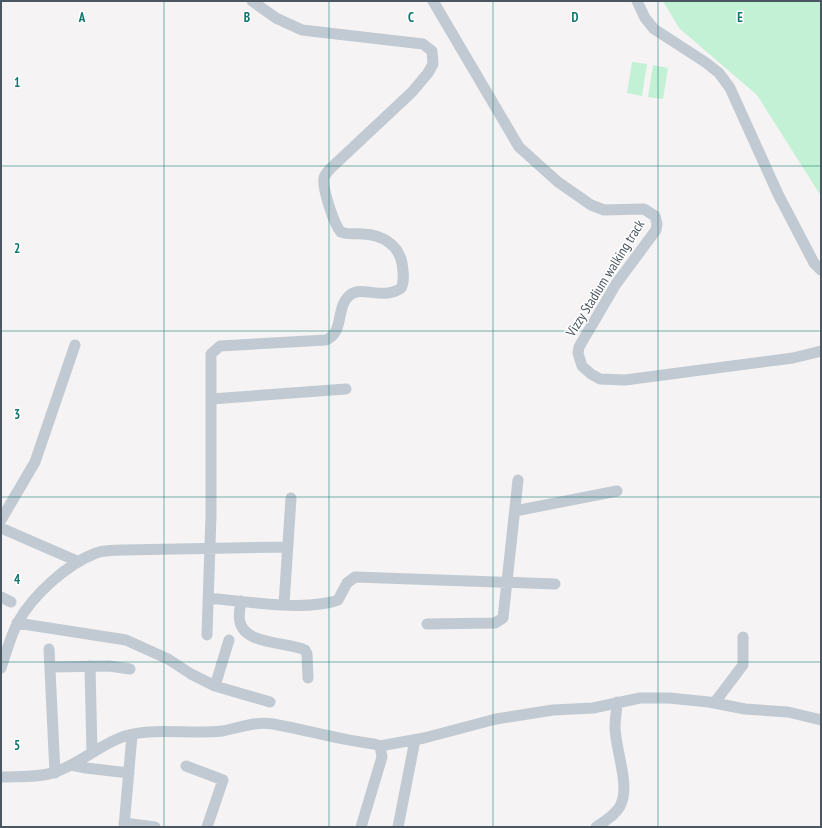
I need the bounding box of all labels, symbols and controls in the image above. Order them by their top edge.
text: A [78,9,86,26]
text: B [244,9,250,26]
text: C [408,9,414,26]
text: D [572,9,579,26]
text: E [737,9,743,26]
text: 1 [14,74,20,91]
street label: Vizzy Stadium walking track [561,216,649,341]
text: 2 [14,240,20,257]
text: 3 [14,406,20,423]
text: 4 [14,571,21,588]
text: 5 [14,737,20,754]

